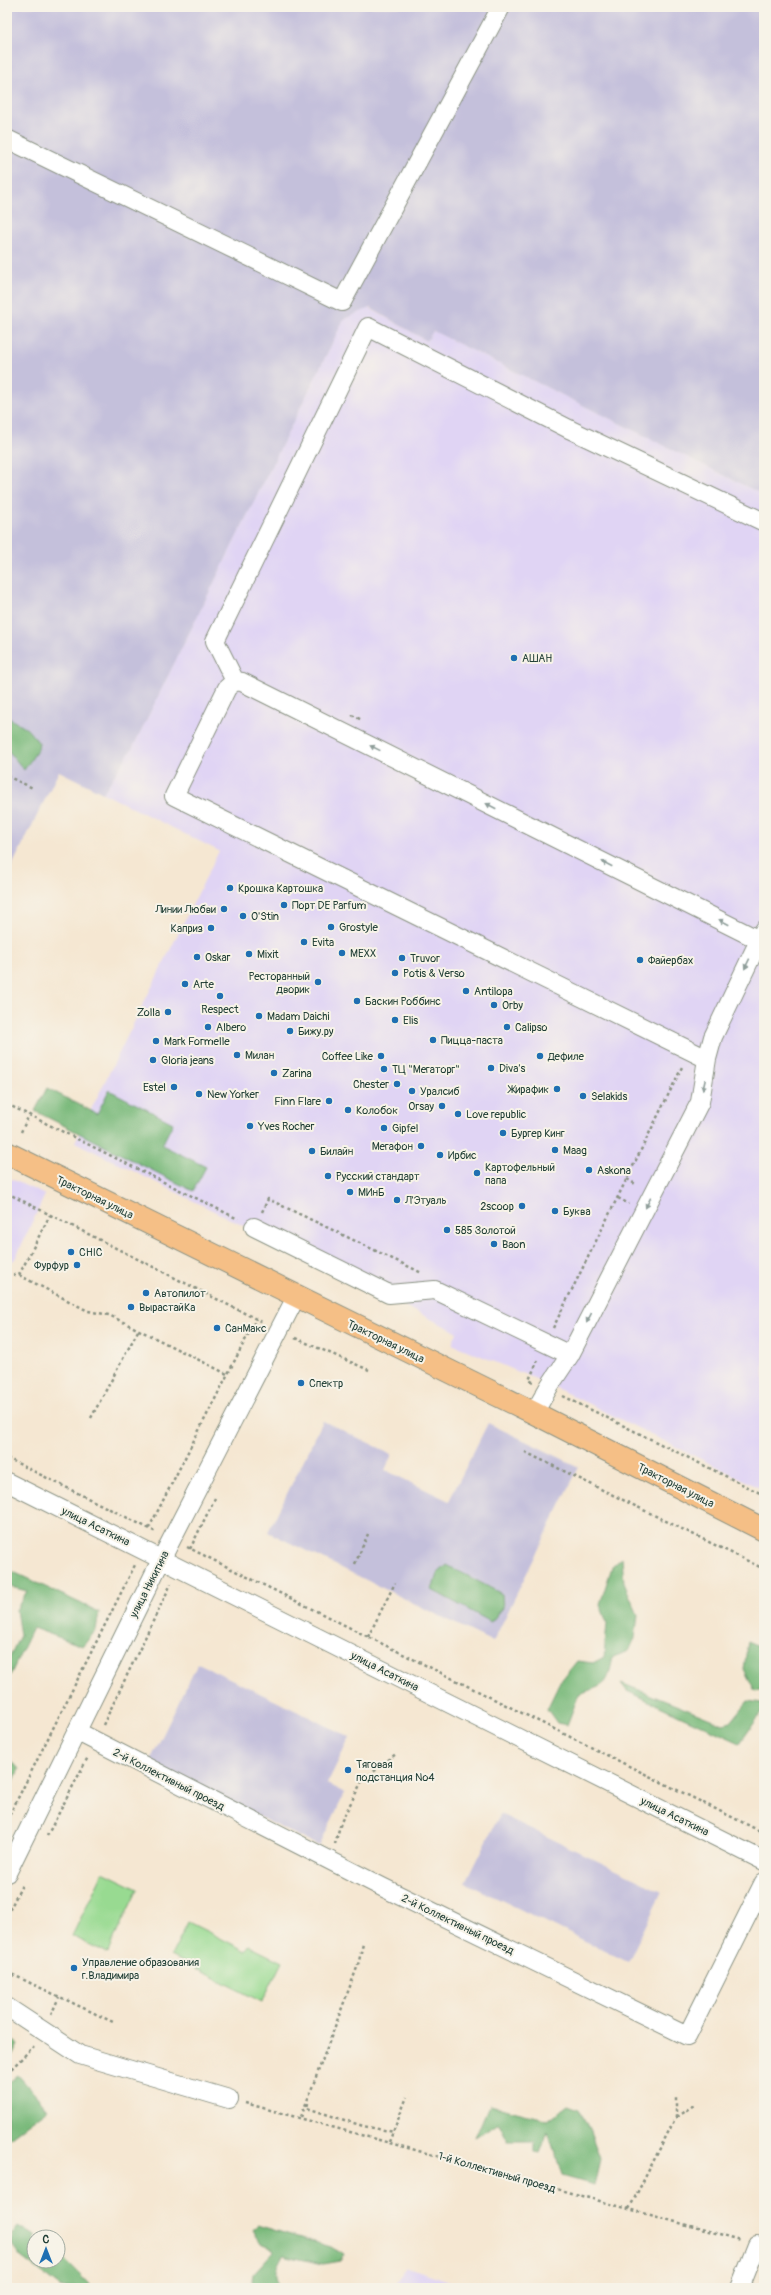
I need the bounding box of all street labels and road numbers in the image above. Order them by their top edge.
street label: Тракторная улица [54,1173,135,1222]
street label: Тракторная улица [345,1317,426,1366]
street label: Тракторная улица [635,1461,716,1510]
street label: улица Асаткина [59,1504,132,1549]
street label: улица Никитина [127,1549,172,1621]
street label: улица Асаткина [348,1648,421,1694]
street label: 2-й Коллективный проезд [111,1746,227,1813]
street label: улица Асаткина [638,1794,711,1839]
street label: 2-й Коллективный проезд [399,1892,516,1958]
street label: 1-й Коллективный проезд [437,2149,557,2196]

